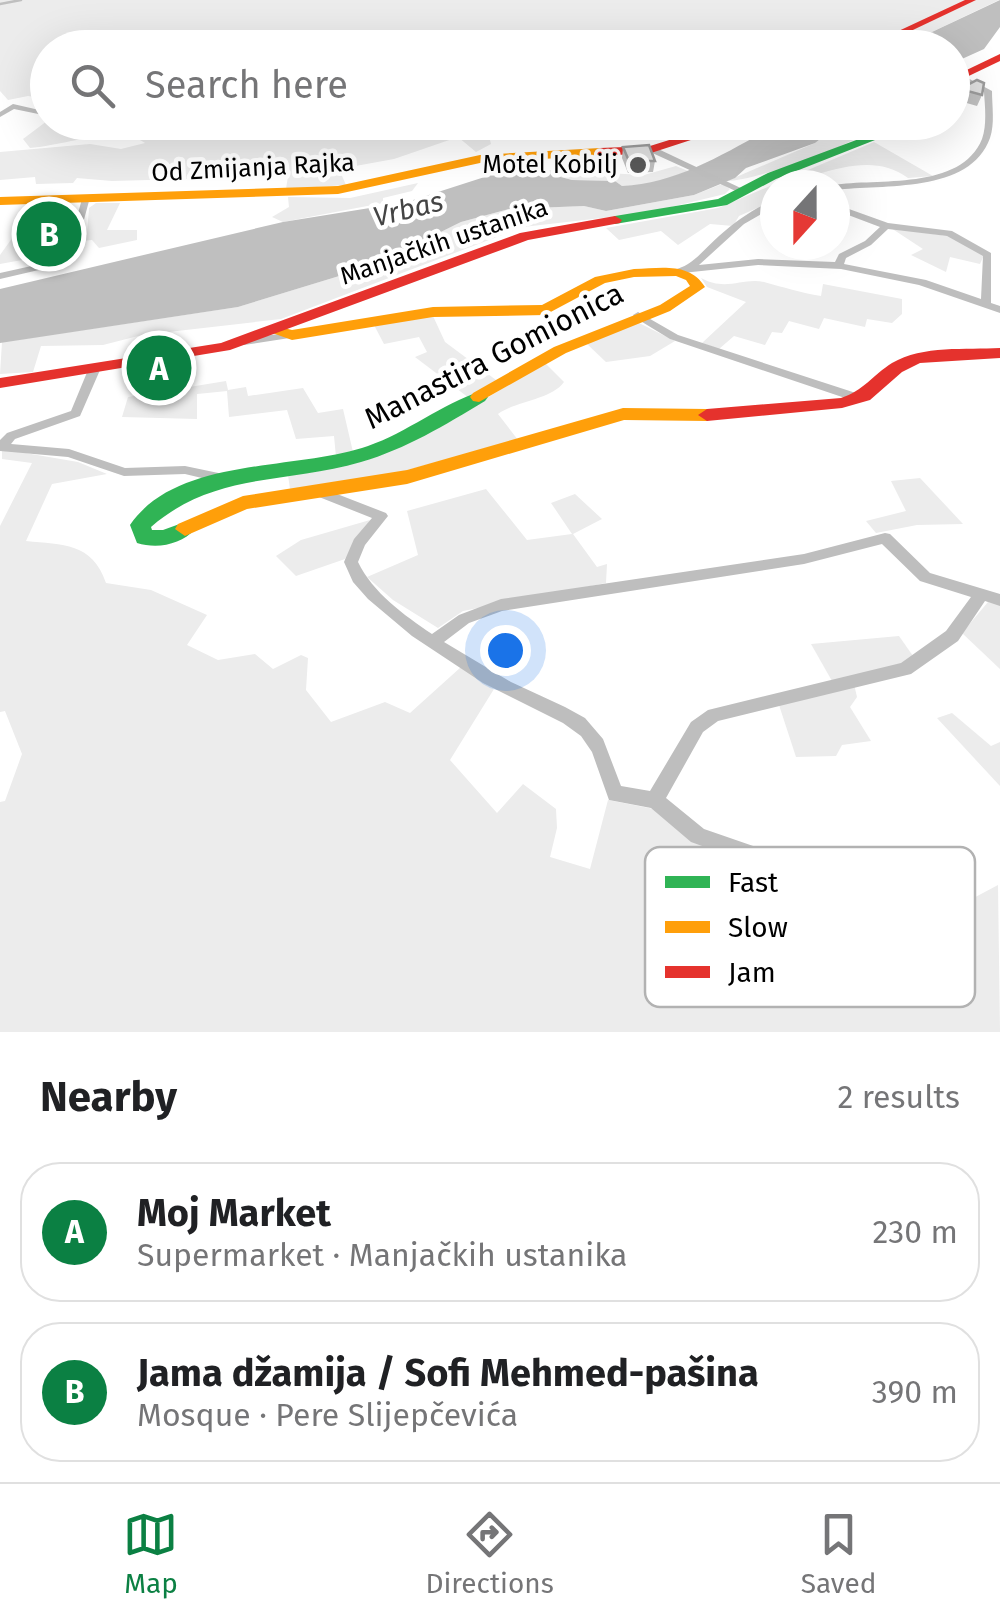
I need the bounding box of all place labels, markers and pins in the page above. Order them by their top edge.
place label: Motel Kobilj [483,150,618,180]
marker: Motel Kobilj [627,154,649,176]
pin: B [17,196,82,272]
pin: A [126,330,192,406]

